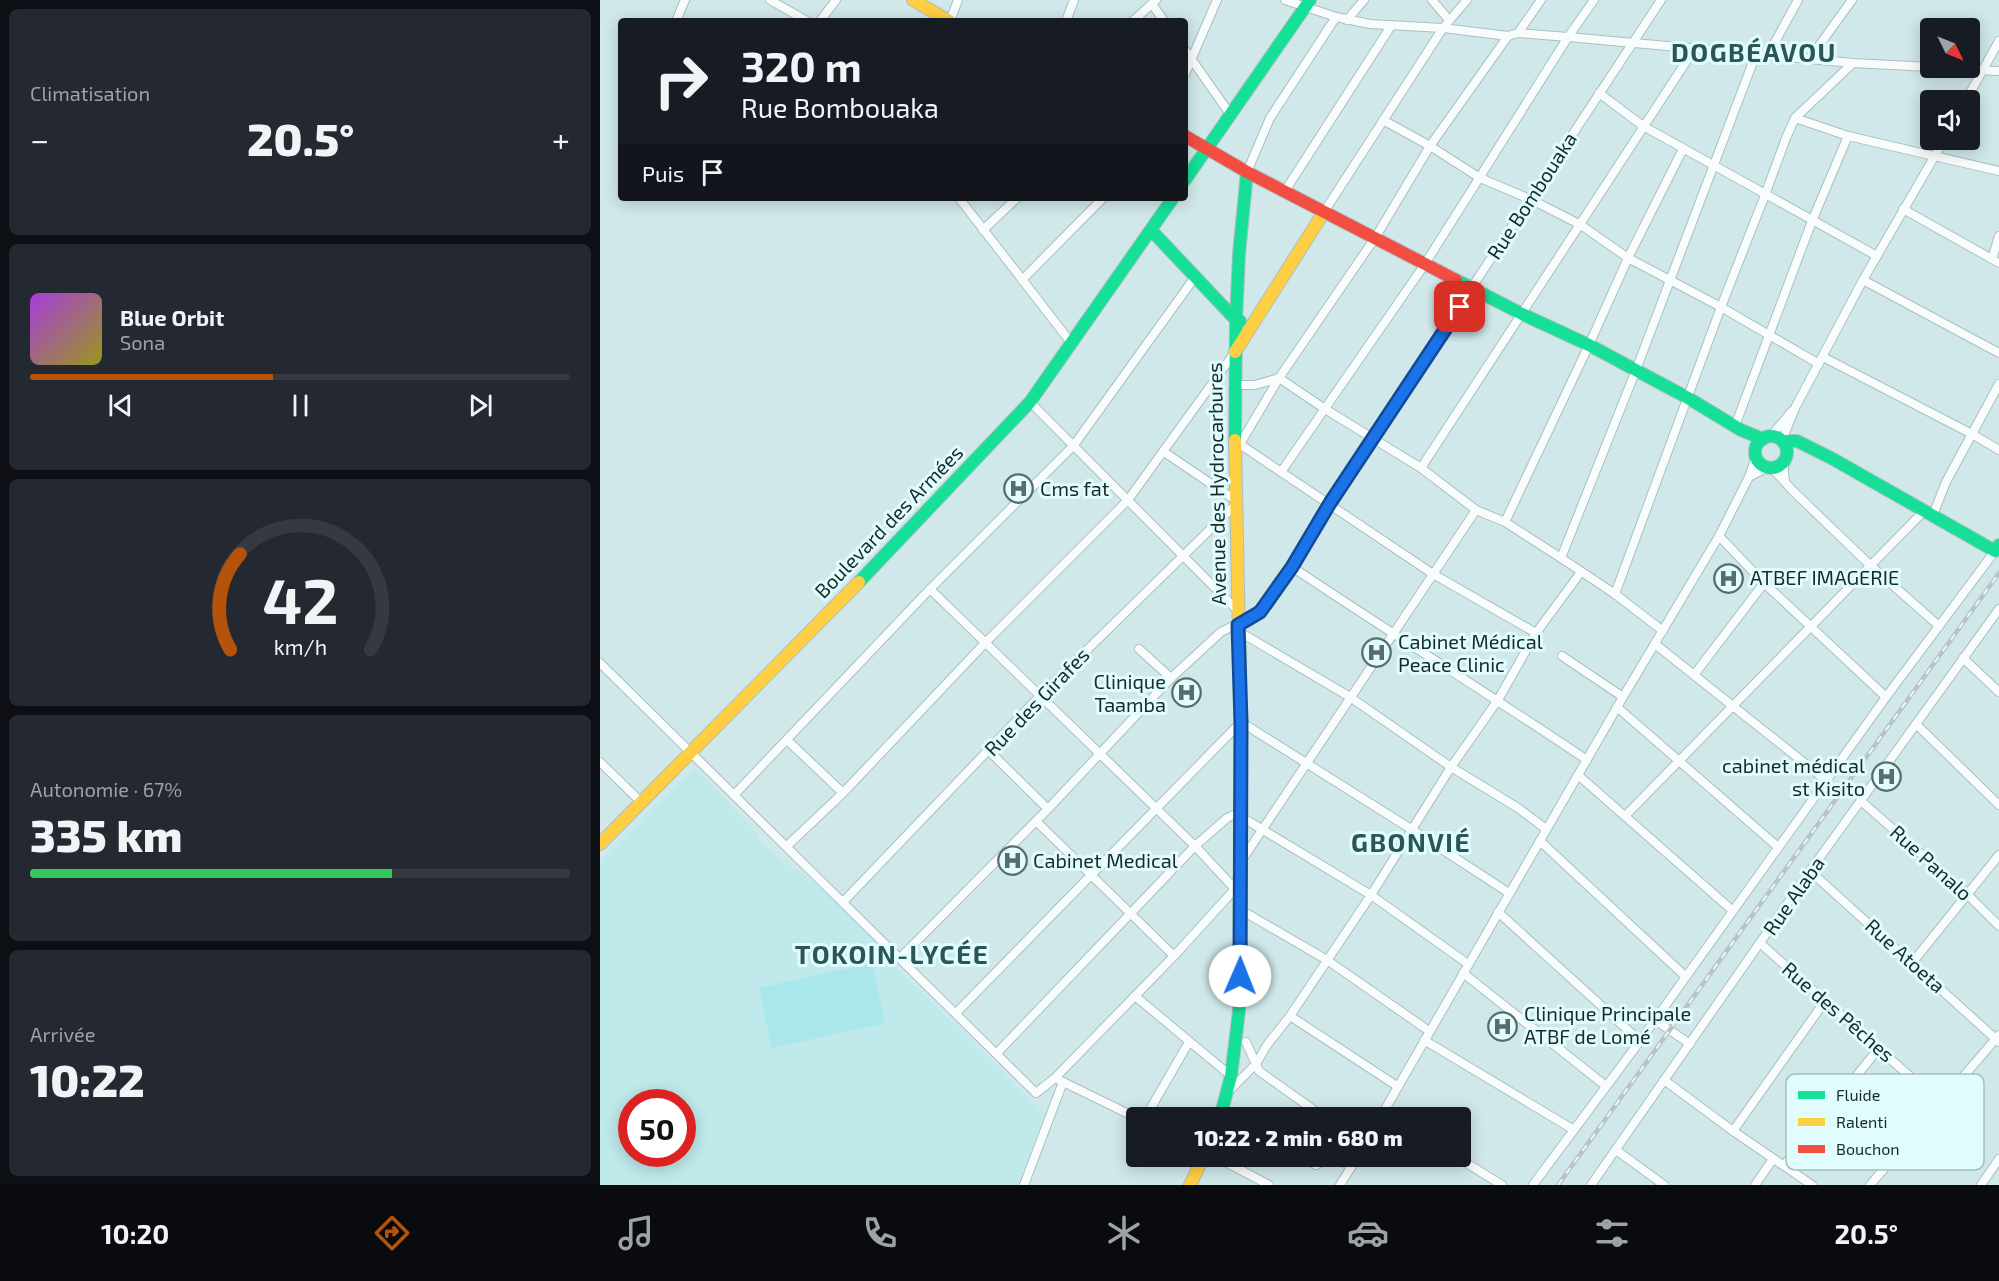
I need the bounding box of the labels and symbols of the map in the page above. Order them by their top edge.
north arrow [1920,18,1980,78]
district label: DOGBÉAVOU [1671,36,1837,67]
street label: Rue Bombouaka [1481,127,1581,263]
pin [1434,281,1485,332]
street label: Avenue des Hydrocarbures [1202,362,1230,606]
street label: Boulevard des Armées [809,440,967,603]
hospital icon: Cms fat [1003,473,1035,505]
place label: Cms fat [1040,476,1110,500]
hospital icon: ATBEF IMAGERIE [1713,562,1745,594]
place label: ATBEF IMAGERIE [1750,565,1899,589]
place label: Cabinet Médical Peace Clinic [1398,629,1543,676]
hospital icon: Cabinet Médical Peace Clinic [1361,637,1393,669]
street label: Rue des Girafes [979,642,1094,760]
place label: Clinique Taamba [1094,669,1166,716]
hospital icon: Clinique Taamba [1171,677,1203,709]
place label: cabinet médical st Kisito [1722,753,1865,800]
hospital icon: cabinet médical st Kisito [1870,761,1902,793]
street label: Rue Panalo [1886,819,1977,905]
district label: GBONVIÉ [1351,826,1471,857]
hospital icon: Cabinet Medical [996,845,1028,877]
place label: Cabinet Medical [1033,848,1178,872]
street label: Rue Alaba [1757,852,1829,939]
street label: Rue Atoeta [1861,913,1950,997]
district label: TOKOIN-LYCÉE [795,938,989,969]
position arrow [1208,944,1272,1008]
street label: Rue des Pêches [1778,956,1900,1066]
place label: Clinique Principale ATBF de Lomé [1524,1001,1691,1048]
hospital icon: Clinique Principale ATBF de Lomé [1487,1010,1519,1042]
legend [1786,1074,1984,1170]
text: Fluide [1836,1085,1880,1104]
speed limit sign: 50 [618,1089,696,1167]
text: Ralenti [1836,1112,1887,1131]
text: Bouchon [1836,1139,1900,1158]

